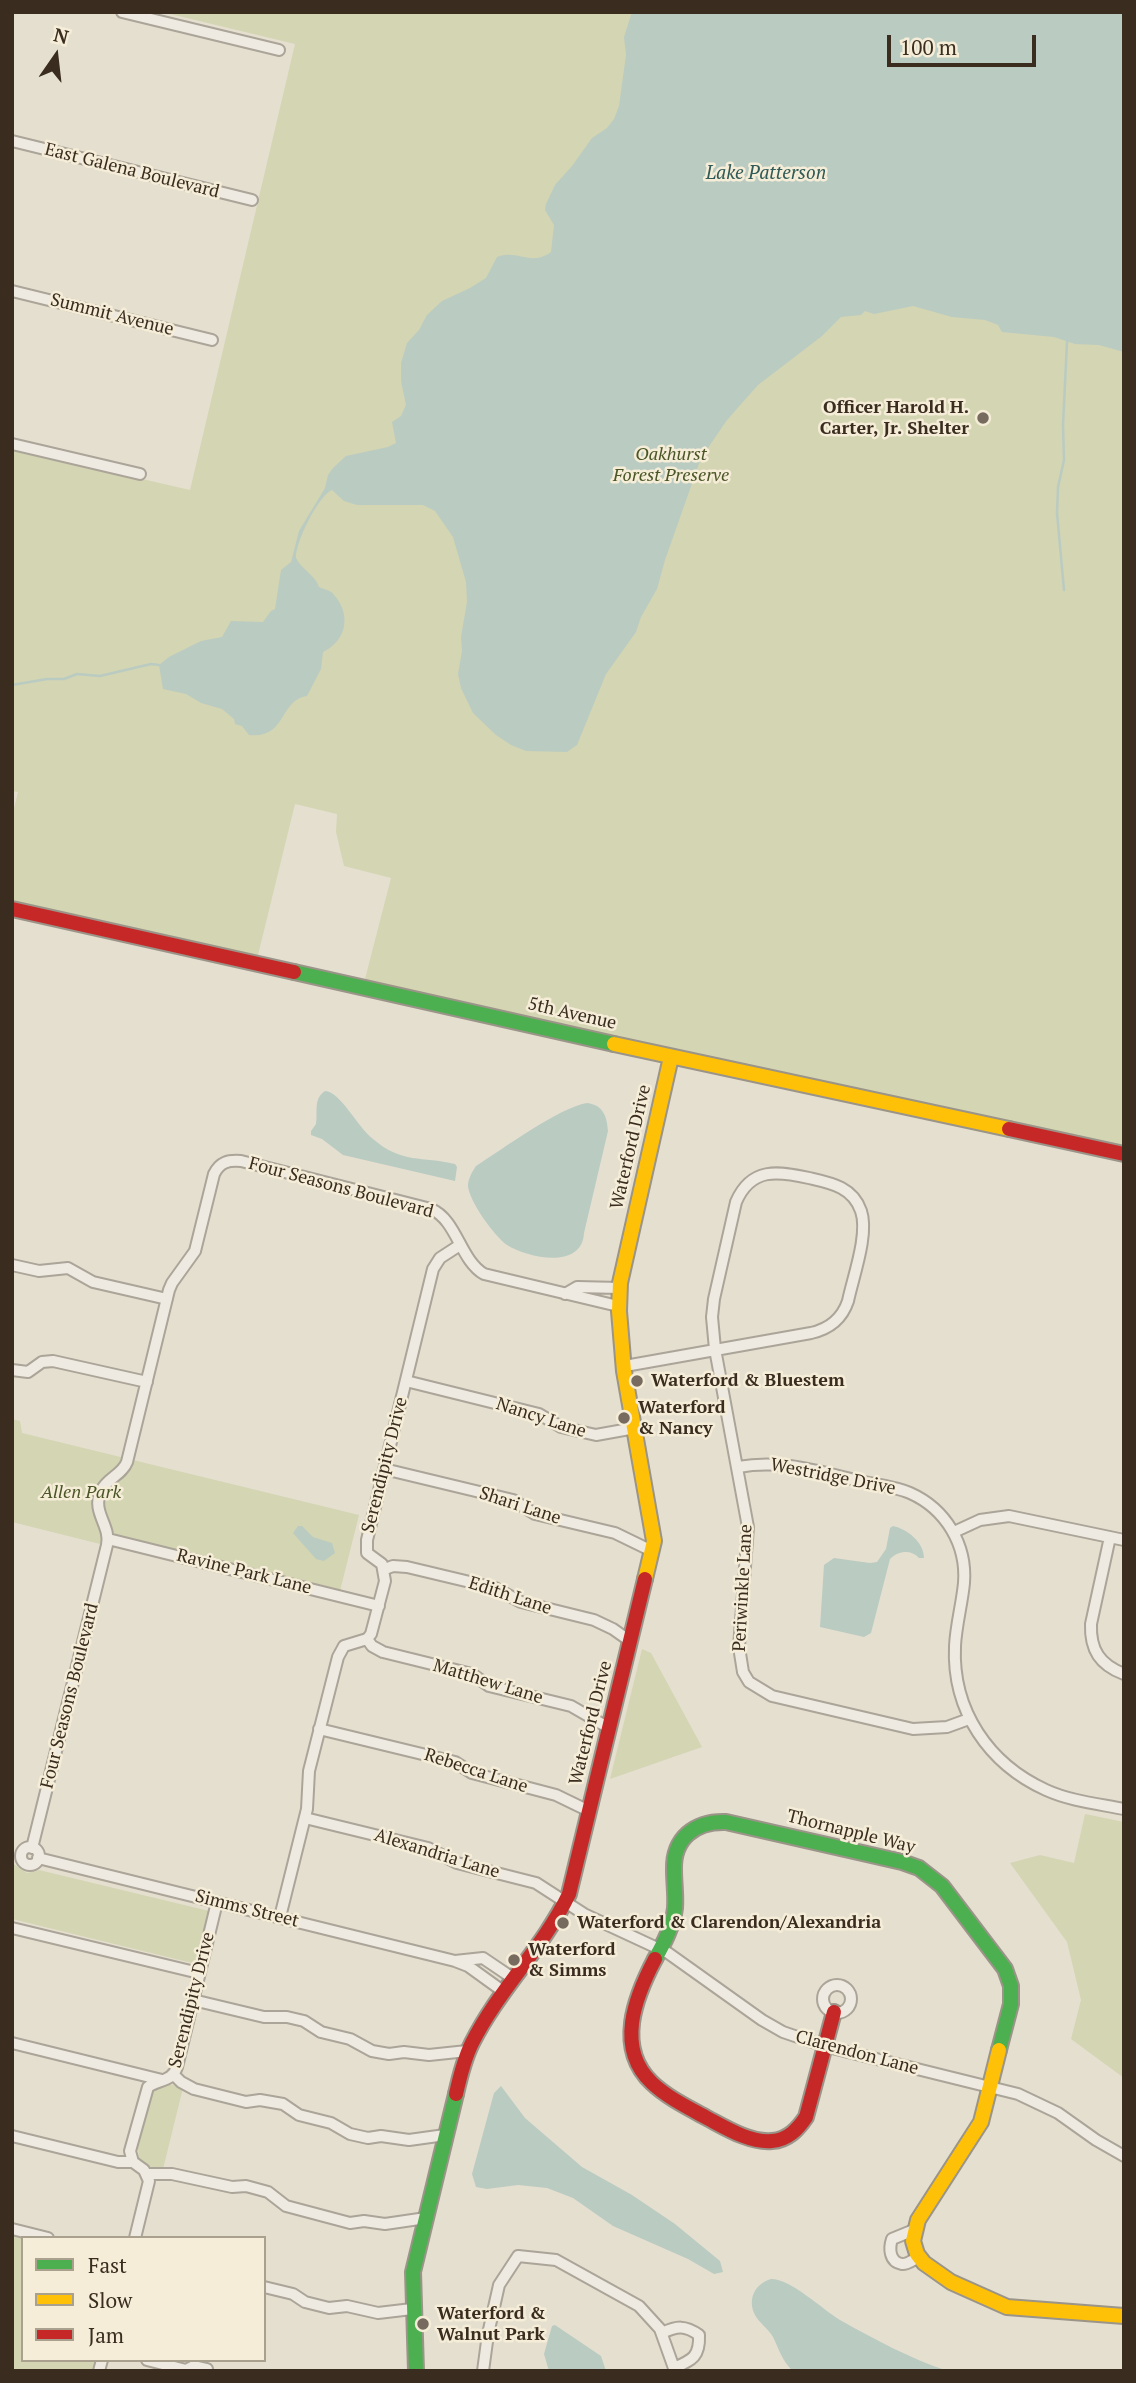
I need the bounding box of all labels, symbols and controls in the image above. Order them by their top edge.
north arrow [21,21,91,91]
text: N [51,21,71,49]
scale bar [891,21,1040,65]
text: 100 m [900,33,957,61]
street label: East Galena Boulevard [42,139,222,203]
water label: Lake Patterson [706,163,826,185]
street label: Summit Avenue [48,289,176,341]
place label: Officer Harold H. Carter, Jr. Shelter [820,397,969,440]
marker: Officer Harold H. Carter, Jr. Shelter [975,410,991,426]
park label: Oakhurst Forest Preserve [613,444,729,486]
street label: 5th Avenue [526,993,618,1035]
street label: Waterford Drive [606,1083,656,1211]
street label: Four Seasons Boulevard [246,1153,436,1223]
place label: Waterford & Bluestem [651,1370,845,1392]
marker: Waterford & Bluestem [629,1373,645,1389]
street label: Nancy Lane [493,1393,589,1443]
street label: Serendipity Drive [358,1395,412,1535]
place label: Waterford & Nancy [638,1397,726,1440]
marker: Waterford & Nancy [616,1410,632,1426]
street label: Westridge Drive [768,1454,898,1500]
park label: Allen Park [41,1482,121,1504]
street label: Shari Lane [476,1483,564,1529]
street label: Periwinkle Lane [729,1524,757,1652]
street label: Ravine Park Lane [174,1545,314,1599]
street label: Edith Lane [466,1572,554,1620]
street label: Four Seasons Boulevard [36,1601,104,1791]
street label: Matthew Lane [430,1655,546,1709]
street label: Waterford Drive [565,1659,617,1787]
street label: Rebecca Lane [421,1744,531,1798]
street label: Thornapple Way [785,1806,917,1858]
street label: Alexandria Lane [372,1825,502,1883]
street label: Simms Street [193,1886,301,1932]
place label: Waterford & Clarendon/Alexandria [577,1912,881,1934]
marker: Waterford & Clarendon/Alexandria [555,1915,571,1931]
street label: Serendipity Drive [165,1930,219,2070]
place label: Waterford & Simms [528,1939,616,1982]
marker: Waterford & Simms [506,1952,522,1968]
street label: Clarendon Lane [793,2026,921,2080]
legend [21,2236,266,2362]
text: Fast [88,2251,127,2279]
text: Slow [88,2286,132,2314]
place label: Waterford & Walnut Park [437,2303,546,2346]
marker: Waterford & Walnut Park [415,2316,431,2332]
text: Jam [88,2321,124,2349]

